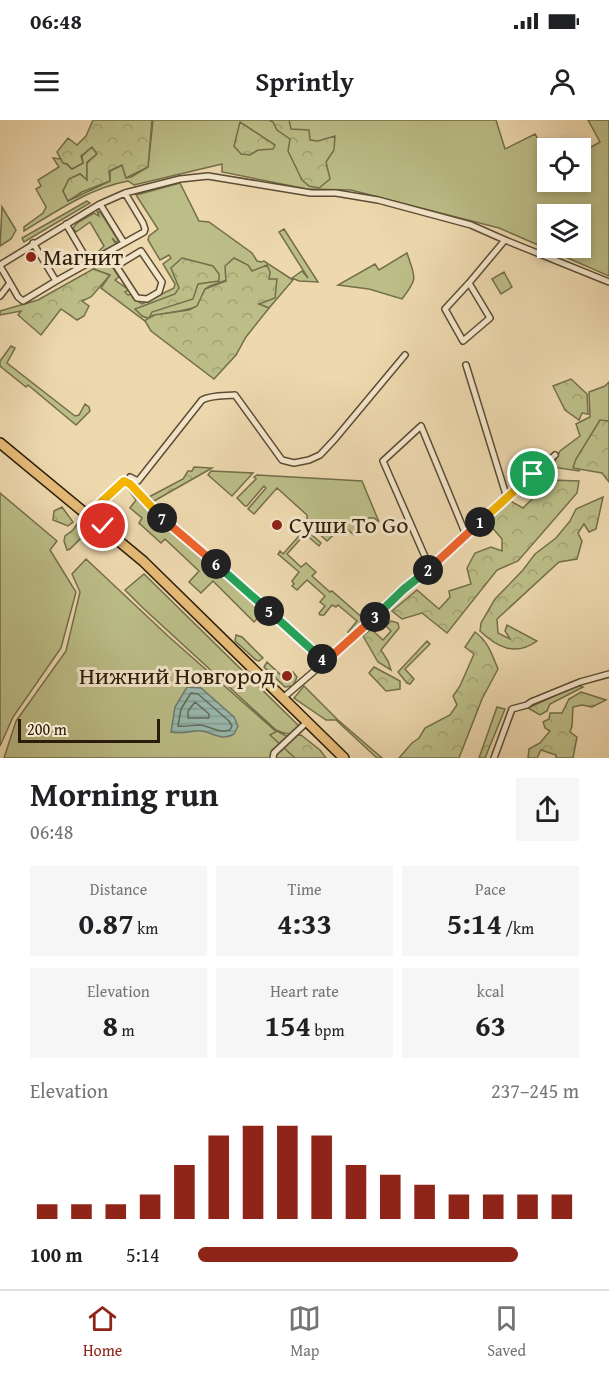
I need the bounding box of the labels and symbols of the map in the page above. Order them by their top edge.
place label: Магнит [43,239,124,274]
marker: Магнит [24,250,38,264]
pin [507,448,558,499]
pin [77,500,128,551]
pin: 7 [147,503,177,533]
place label: Суши To Go [289,507,408,542]
pin: 1 [465,507,495,537]
marker: Суши To Go [270,518,284,532]
pin: 6 [201,549,231,579]
pin: 2 [413,555,443,585]
pin: 5 [254,596,284,626]
pin: 3 [360,602,390,632]
pin: 4 [307,644,337,674]
place label: Нижний Новгород [79,658,275,693]
marker: Нижний Новгород [280,669,294,683]
scale bar [18,716,160,744]

